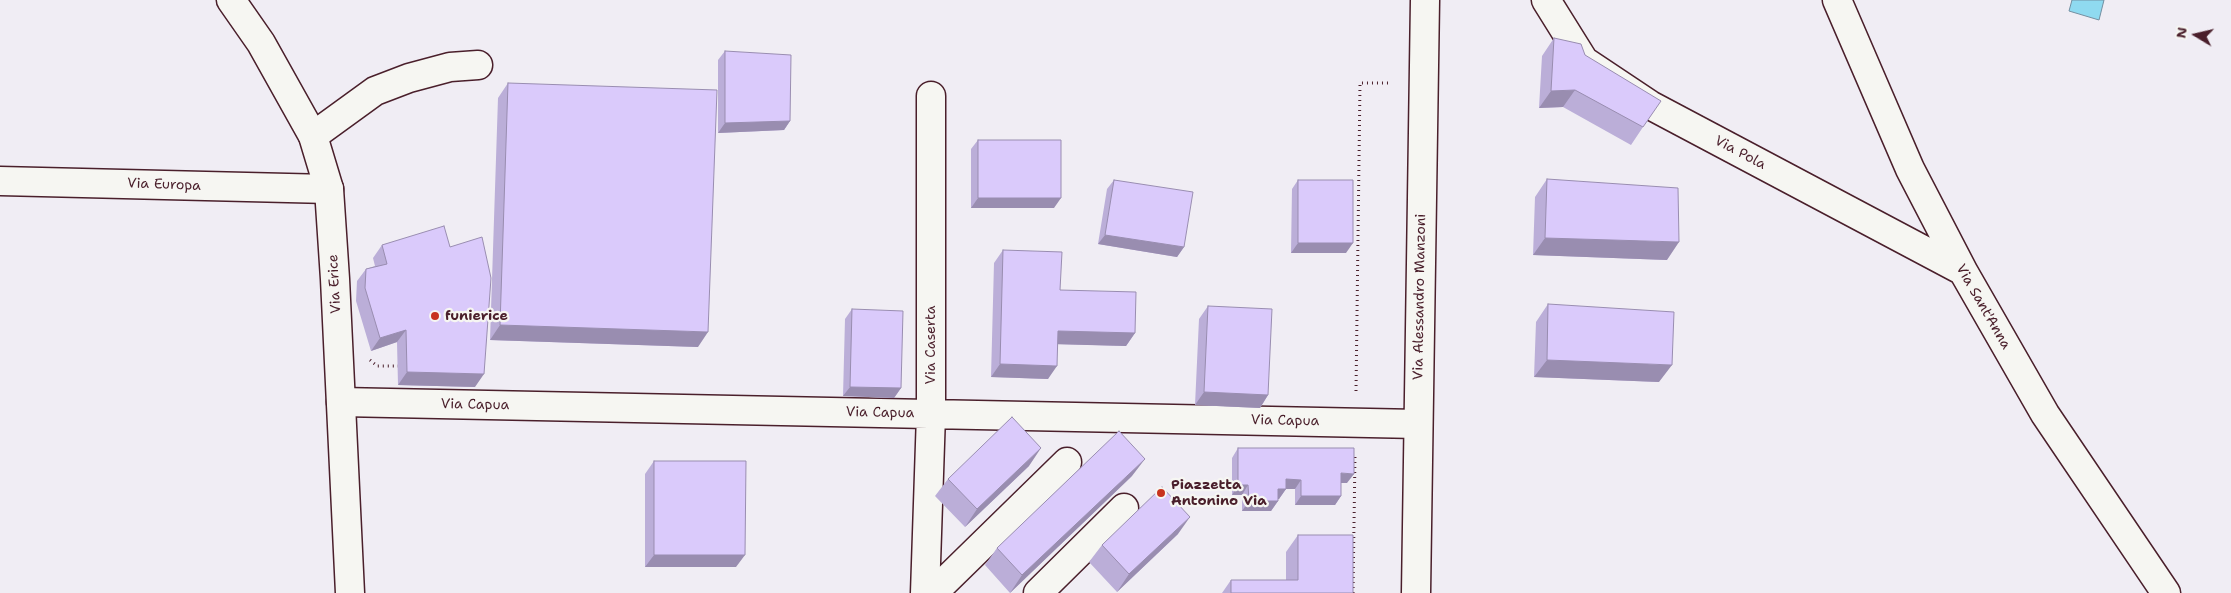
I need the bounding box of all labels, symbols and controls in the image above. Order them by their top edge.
north arrow [2171,10,2221,60]
text: N [2171,26,2191,40]
street label: Via Pola [1711,133,1769,173]
street label: Via Europa [127,175,201,195]
street label: Via Alessandro Manzoni [1410,214,1430,380]
street label: Via Erice [325,254,345,314]
street label: Via Sant'Anna [1952,262,2014,352]
street label: Via Caserta [923,306,939,384]
place label: funierice [445,308,508,324]
marker: funierice [429,310,441,322]
street label: Via Capua [441,396,509,414]
street label: Via Capua [846,404,914,422]
street label: Via Capua [1251,412,1319,430]
place label: Piazzetta Antonino Via [1171,477,1267,510]
marker: Piazzetta Antonino Via [1155,487,1167,499]

